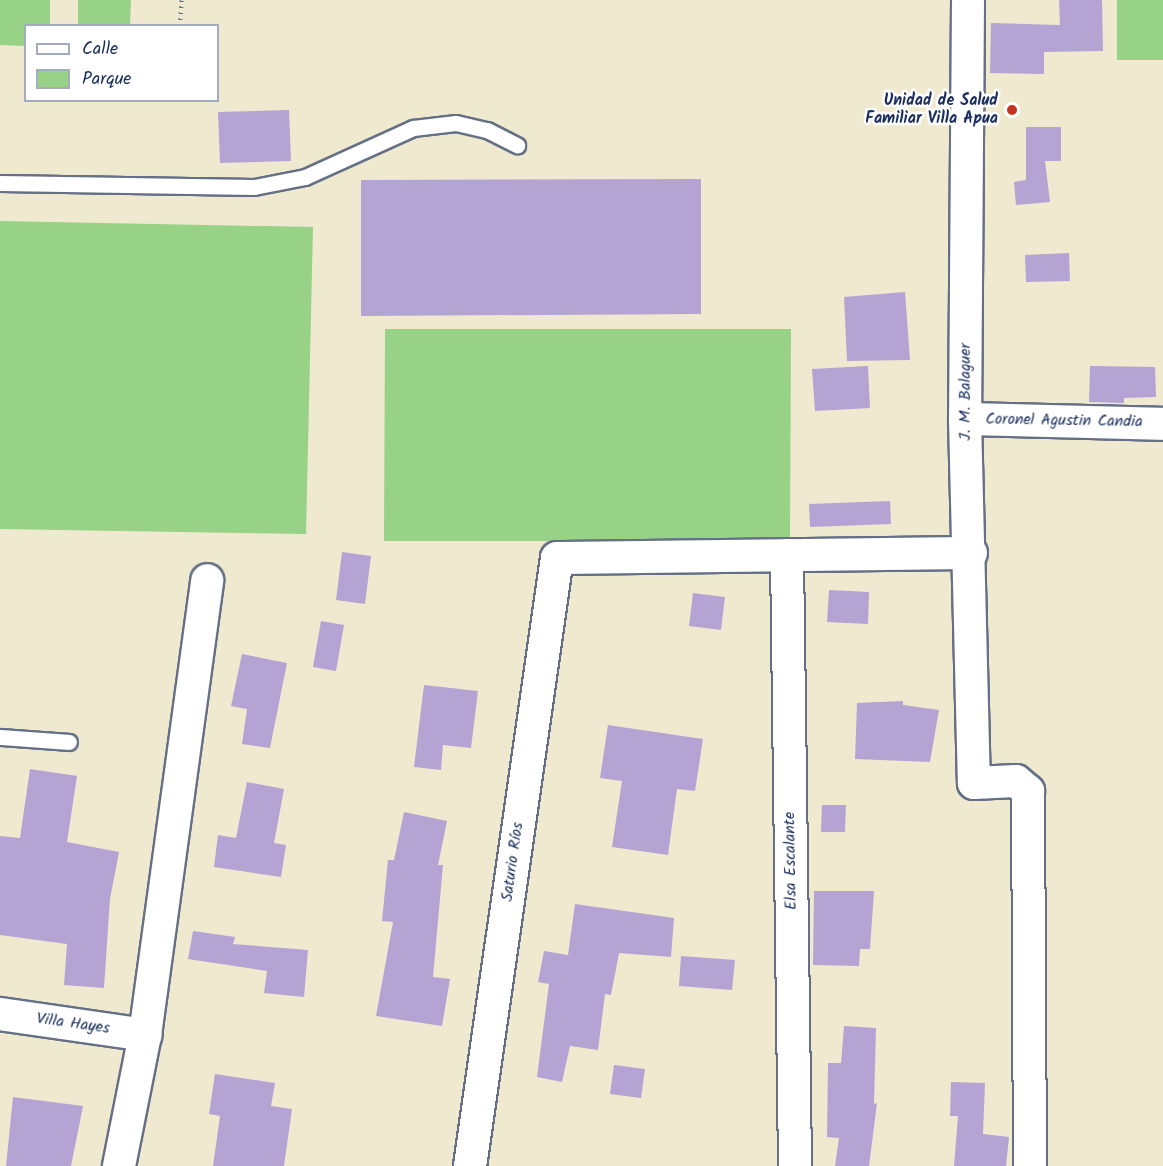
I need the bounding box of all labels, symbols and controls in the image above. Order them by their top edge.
legend [24,24,219,102]
text: Calle [82,35,118,64]
text: Parque [82,65,131,94]
place label: Unidad de Salud Familiar Villa Apua [865,91,998,129]
marker: Unidad de Salud Familiar Villa Apua [1003,101,1021,119]
street label: J. M. Balaguer [956,343,976,441]
street label: Coronel Agustin Candia [985,410,1143,432]
street label: Elsa Escalante [781,812,801,910]
street label: Saturio Ríos [498,821,528,903]
street label: Villa Hayes [35,1009,111,1039]

